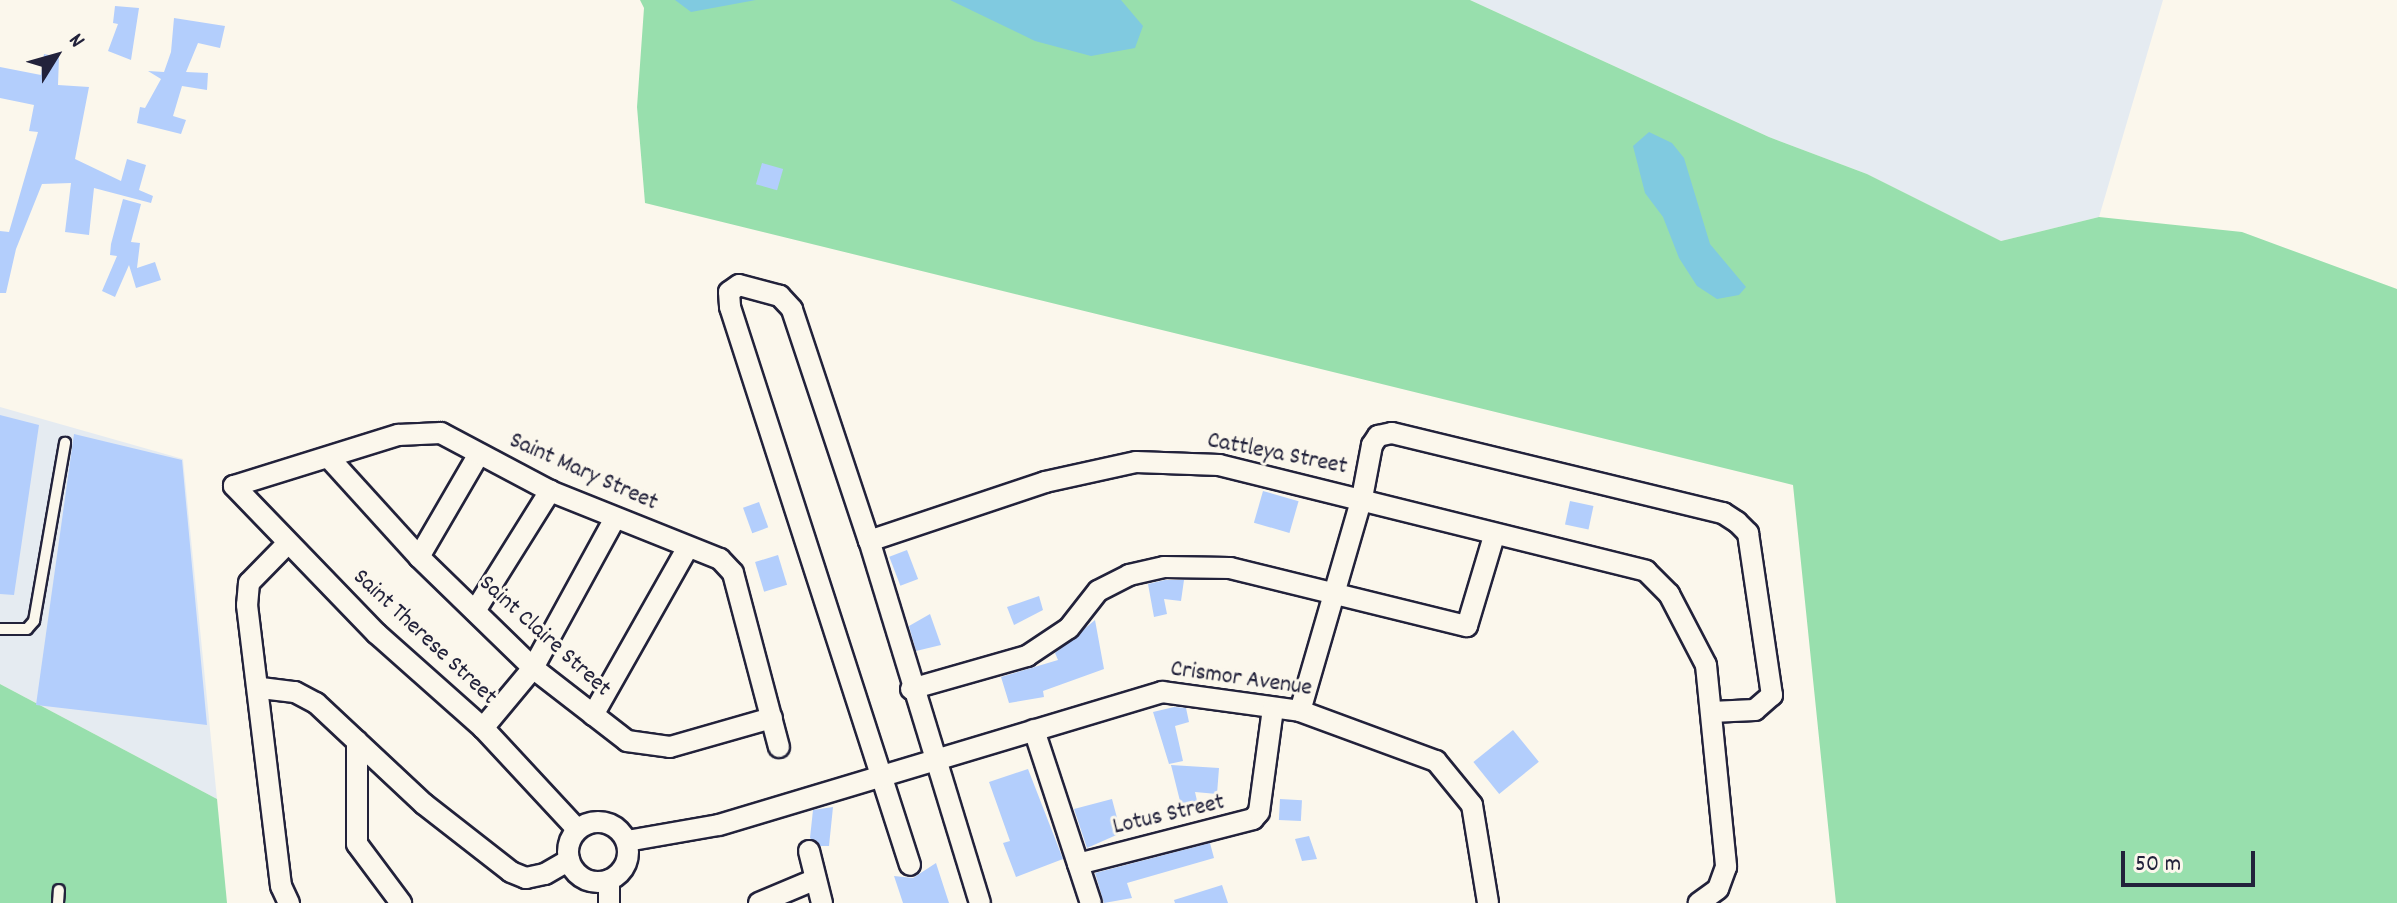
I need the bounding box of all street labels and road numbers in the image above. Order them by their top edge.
street label: Saint Mary Street [504,427,662,519]
street label: Cattleya Street [1205,427,1349,483]
street label: Saint Therese Street [346,564,502,712]
street label: Saint Claire Street [472,570,616,704]
street label: Crismor Avenue [1168,656,1314,704]
street label: Lotus Street [1110,789,1228,843]

